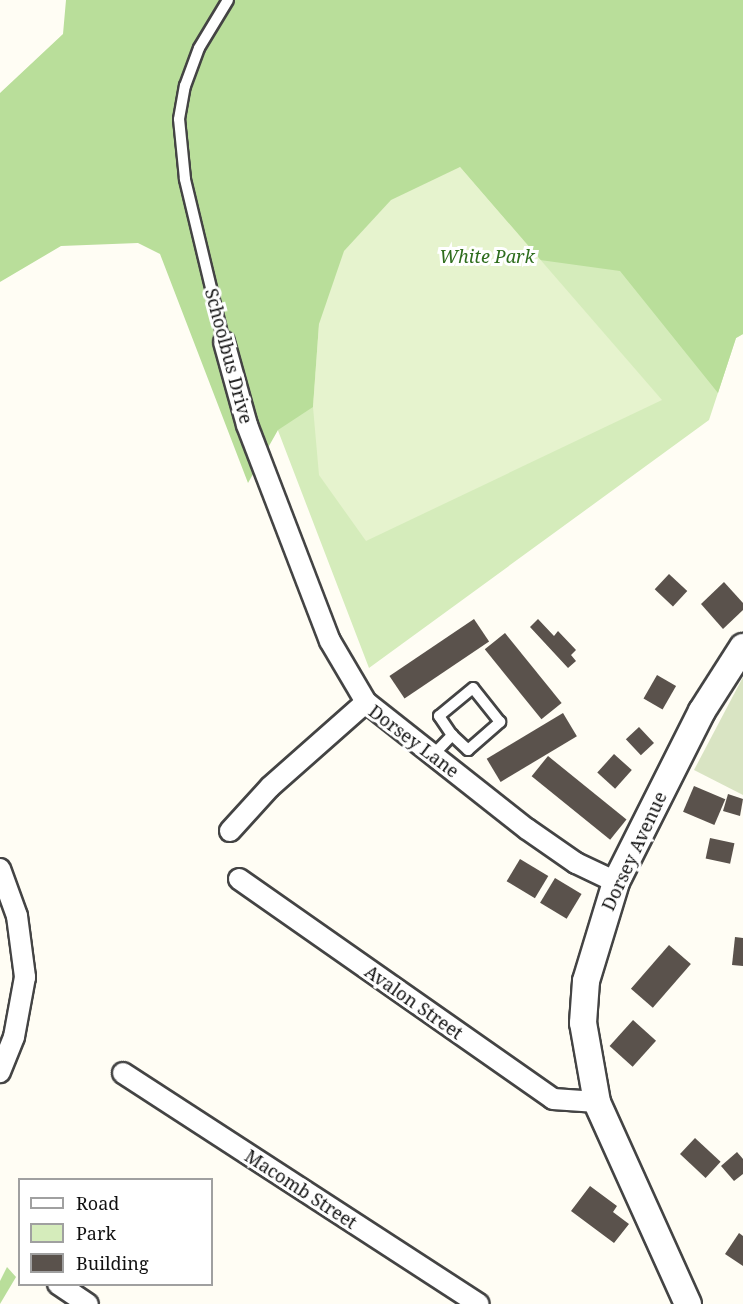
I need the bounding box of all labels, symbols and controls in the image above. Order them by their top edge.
park label: White Park [439,245,535,267]
street label: Schoolbus Drive [201,286,257,426]
street label: Dorsey Lane [365,700,463,782]
street label: Dorsey Avenue [597,788,671,914]
street label: Avalon Street [361,960,467,1044]
street label: Macomb Street [241,1145,361,1233]
legend [18,1178,213,1286]
text: Road [76,1191,119,1215]
text: Park [76,1221,116,1245]
text: Building [76,1251,149,1275]

